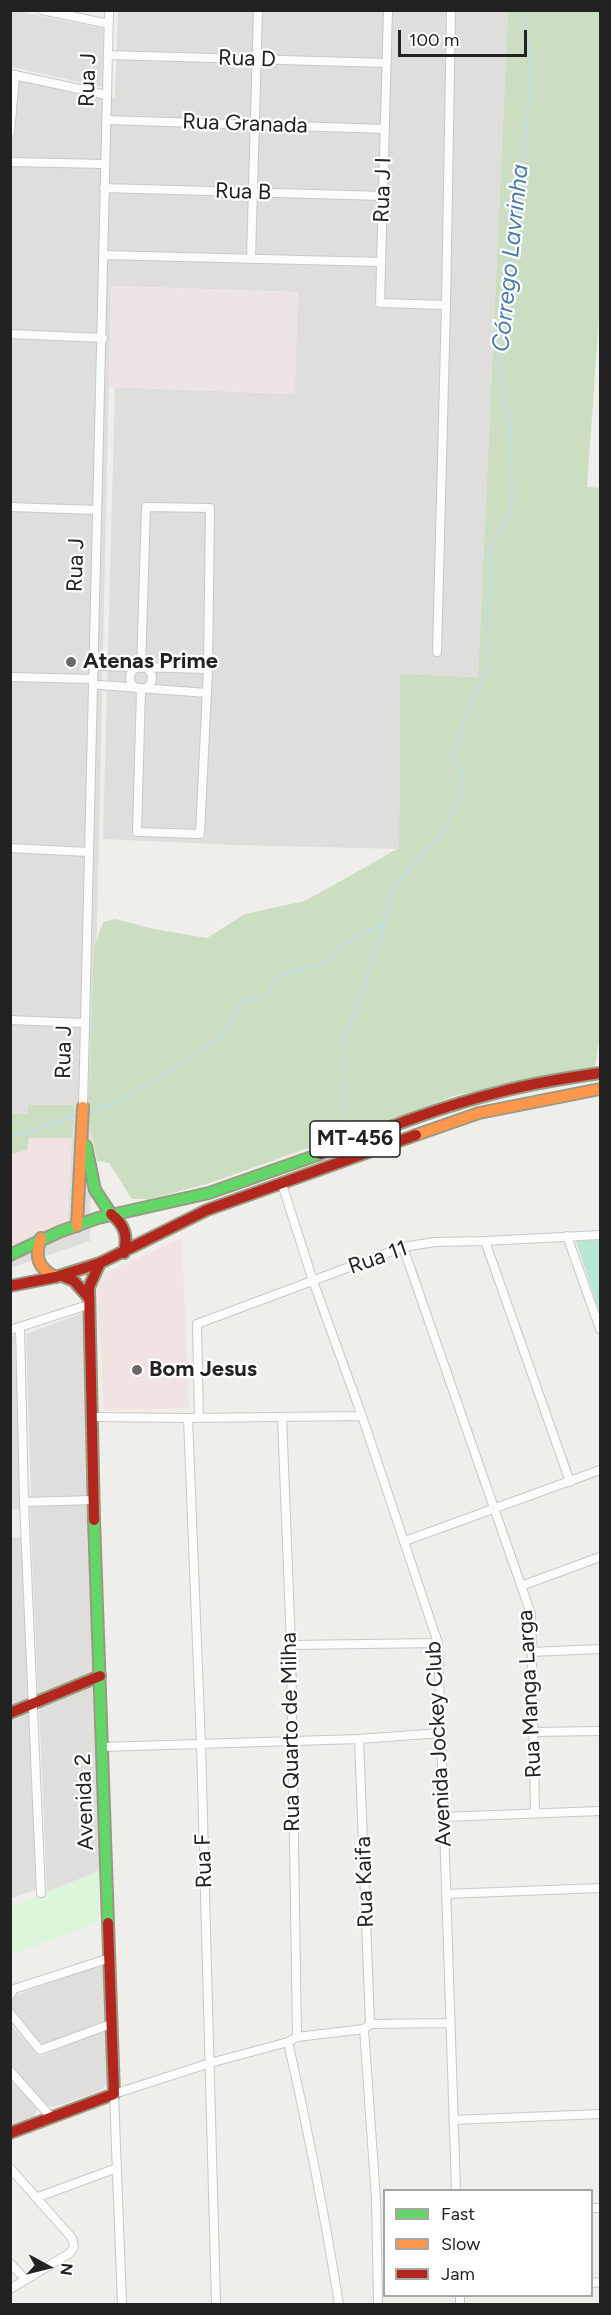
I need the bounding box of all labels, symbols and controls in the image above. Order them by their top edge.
scale bar [401,18,530,56]
text: 100 m [409,29,459,51]
street label: Rua D [218,45,276,73]
street label: Rua J [74,53,102,107]
street label: Rua Granada [182,109,308,139]
street label: Rua J I [369,157,397,223]
water label: Córrego Lavrinha [487,163,535,353]
street label: Rua B [214,178,272,206]
street label: Rua J [62,538,90,592]
place label: Atenas Prime [83,649,218,675]
marker: Atenas Prime [64,655,78,669]
street label: Rua J [50,1025,78,1079]
road number: MT-456 [310,1121,400,1157]
street label: Rua 11 [345,1236,411,1280]
place label: Bom Jesus [149,1357,257,1383]
marker: Bom Jesus [130,1363,144,1377]
street label: Rua Manga Larga [512,1609,548,1779]
street label: Rua Quarto de Milha [276,1632,306,1832]
street label: Avenida Jockey Club [420,1641,458,1847]
street label: Avenida 2 [70,1753,100,1851]
street label: Rua F [190,1833,218,1889]
street label: Rua Kaifa [350,1836,380,1928]
legend [383,2189,593,2297]
text: Fast [441,2203,475,2225]
text: Slow [441,2233,480,2255]
north arrow [18,2237,78,2297]
text: N [56,2262,77,2277]
text: Jam [441,2263,475,2285]

